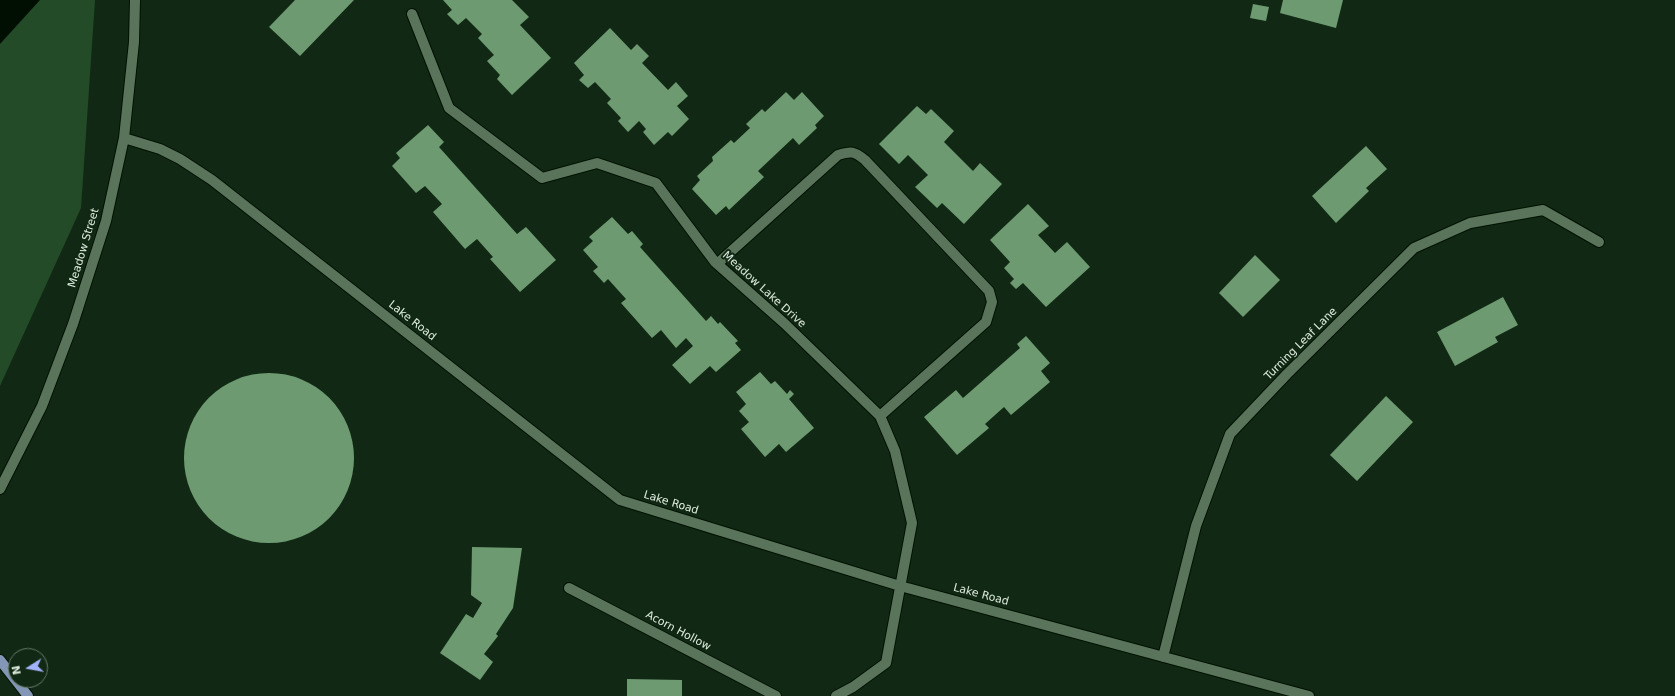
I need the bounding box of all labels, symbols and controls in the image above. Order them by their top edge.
street label: Meadow Street [66,207,102,289]
street label: Meadow Lake Drive [720,249,808,331]
street label: Lake Road [386,298,438,344]
street label: Turning Leaf Lane [1262,305,1340,383]
street label: Lake Road [642,488,700,518]
street label: Lake Road [952,581,1010,609]
street label: Acorn Hollow [643,608,713,654]
north arrow [8,648,48,688]
text: N [9,664,24,676]

